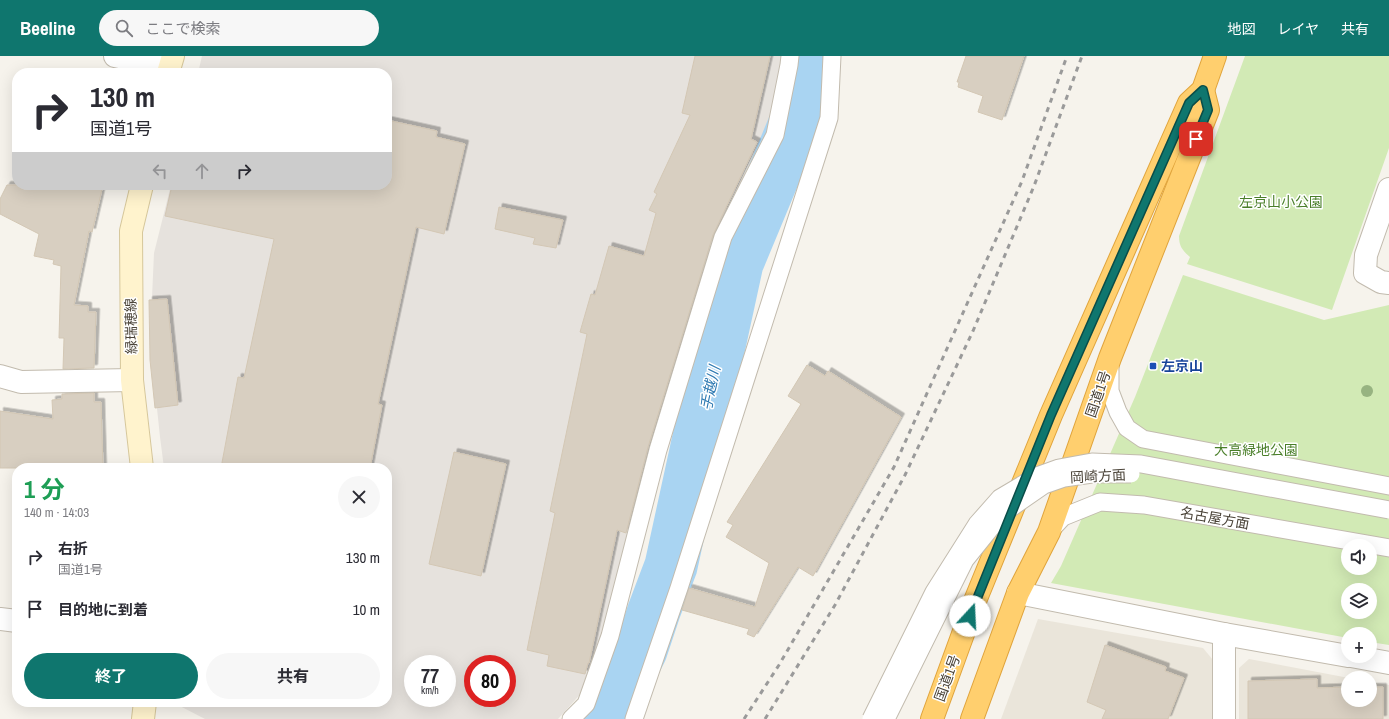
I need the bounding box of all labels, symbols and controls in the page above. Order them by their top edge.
search box [99,10,379,46]
text: Beeline [20,15,75,41]
icon: search [113,17,135,39]
text: ここで検索 [145,18,220,39]
text: 地図 [1227,20,1255,38]
text: レイヤ [1277,20,1319,38]
text: 共有 [1341,20,1369,38]
text: 130 m [90,78,155,116]
icon: right [24,84,76,136]
text: 国道1号 [90,116,152,141]
pin [1179,122,1213,156]
icon: arrive [1185,128,1207,150]
icon: left [149,160,171,182]
icon: ahead [191,160,213,182]
icon: right [233,160,255,182]
park label: 左京山小公園 [1239,193,1323,211]
street label: 緑瑞穂線 [122,298,140,354]
place label: 左京山 [1161,357,1203,375]
marker: 左京山 [1148,361,1158,371]
water label: 手越川 [695,362,725,412]
street label: 国道1号 [1082,368,1114,420]
park label: 大高緑地公園 [1214,441,1298,459]
street label: 岡崎方面 [1070,466,1126,486]
text: 1 分 [24,473,64,505]
button: close [338,476,380,518]
street label: 名古屋方面 [1179,503,1251,533]
text: 140 m · 14:03 [24,504,89,521]
text: 右折 [58,538,88,559]
map controls [1341,539,1377,707]
button: sound [1341,539,1377,575]
icon: right [24,546,46,568]
text: 130 m [346,547,380,568]
text: 国道1号 [58,561,103,578]
button: layers [1341,583,1377,619]
position arrow [949,595,991,637]
icon: arrive [24,598,46,620]
text: 目的地に到着 [58,599,148,620]
text: 10 m [353,599,380,620]
button: + [1341,627,1377,663]
street label: 国道1号 [930,652,964,704]
button: 終了 [24,653,198,699]
button: 共有 [206,653,380,699]
speed limit sign: 80 [464,655,516,707]
text: 77 [421,662,439,689]
button: − [1341,671,1377,707]
text: km/h [421,684,439,697]

